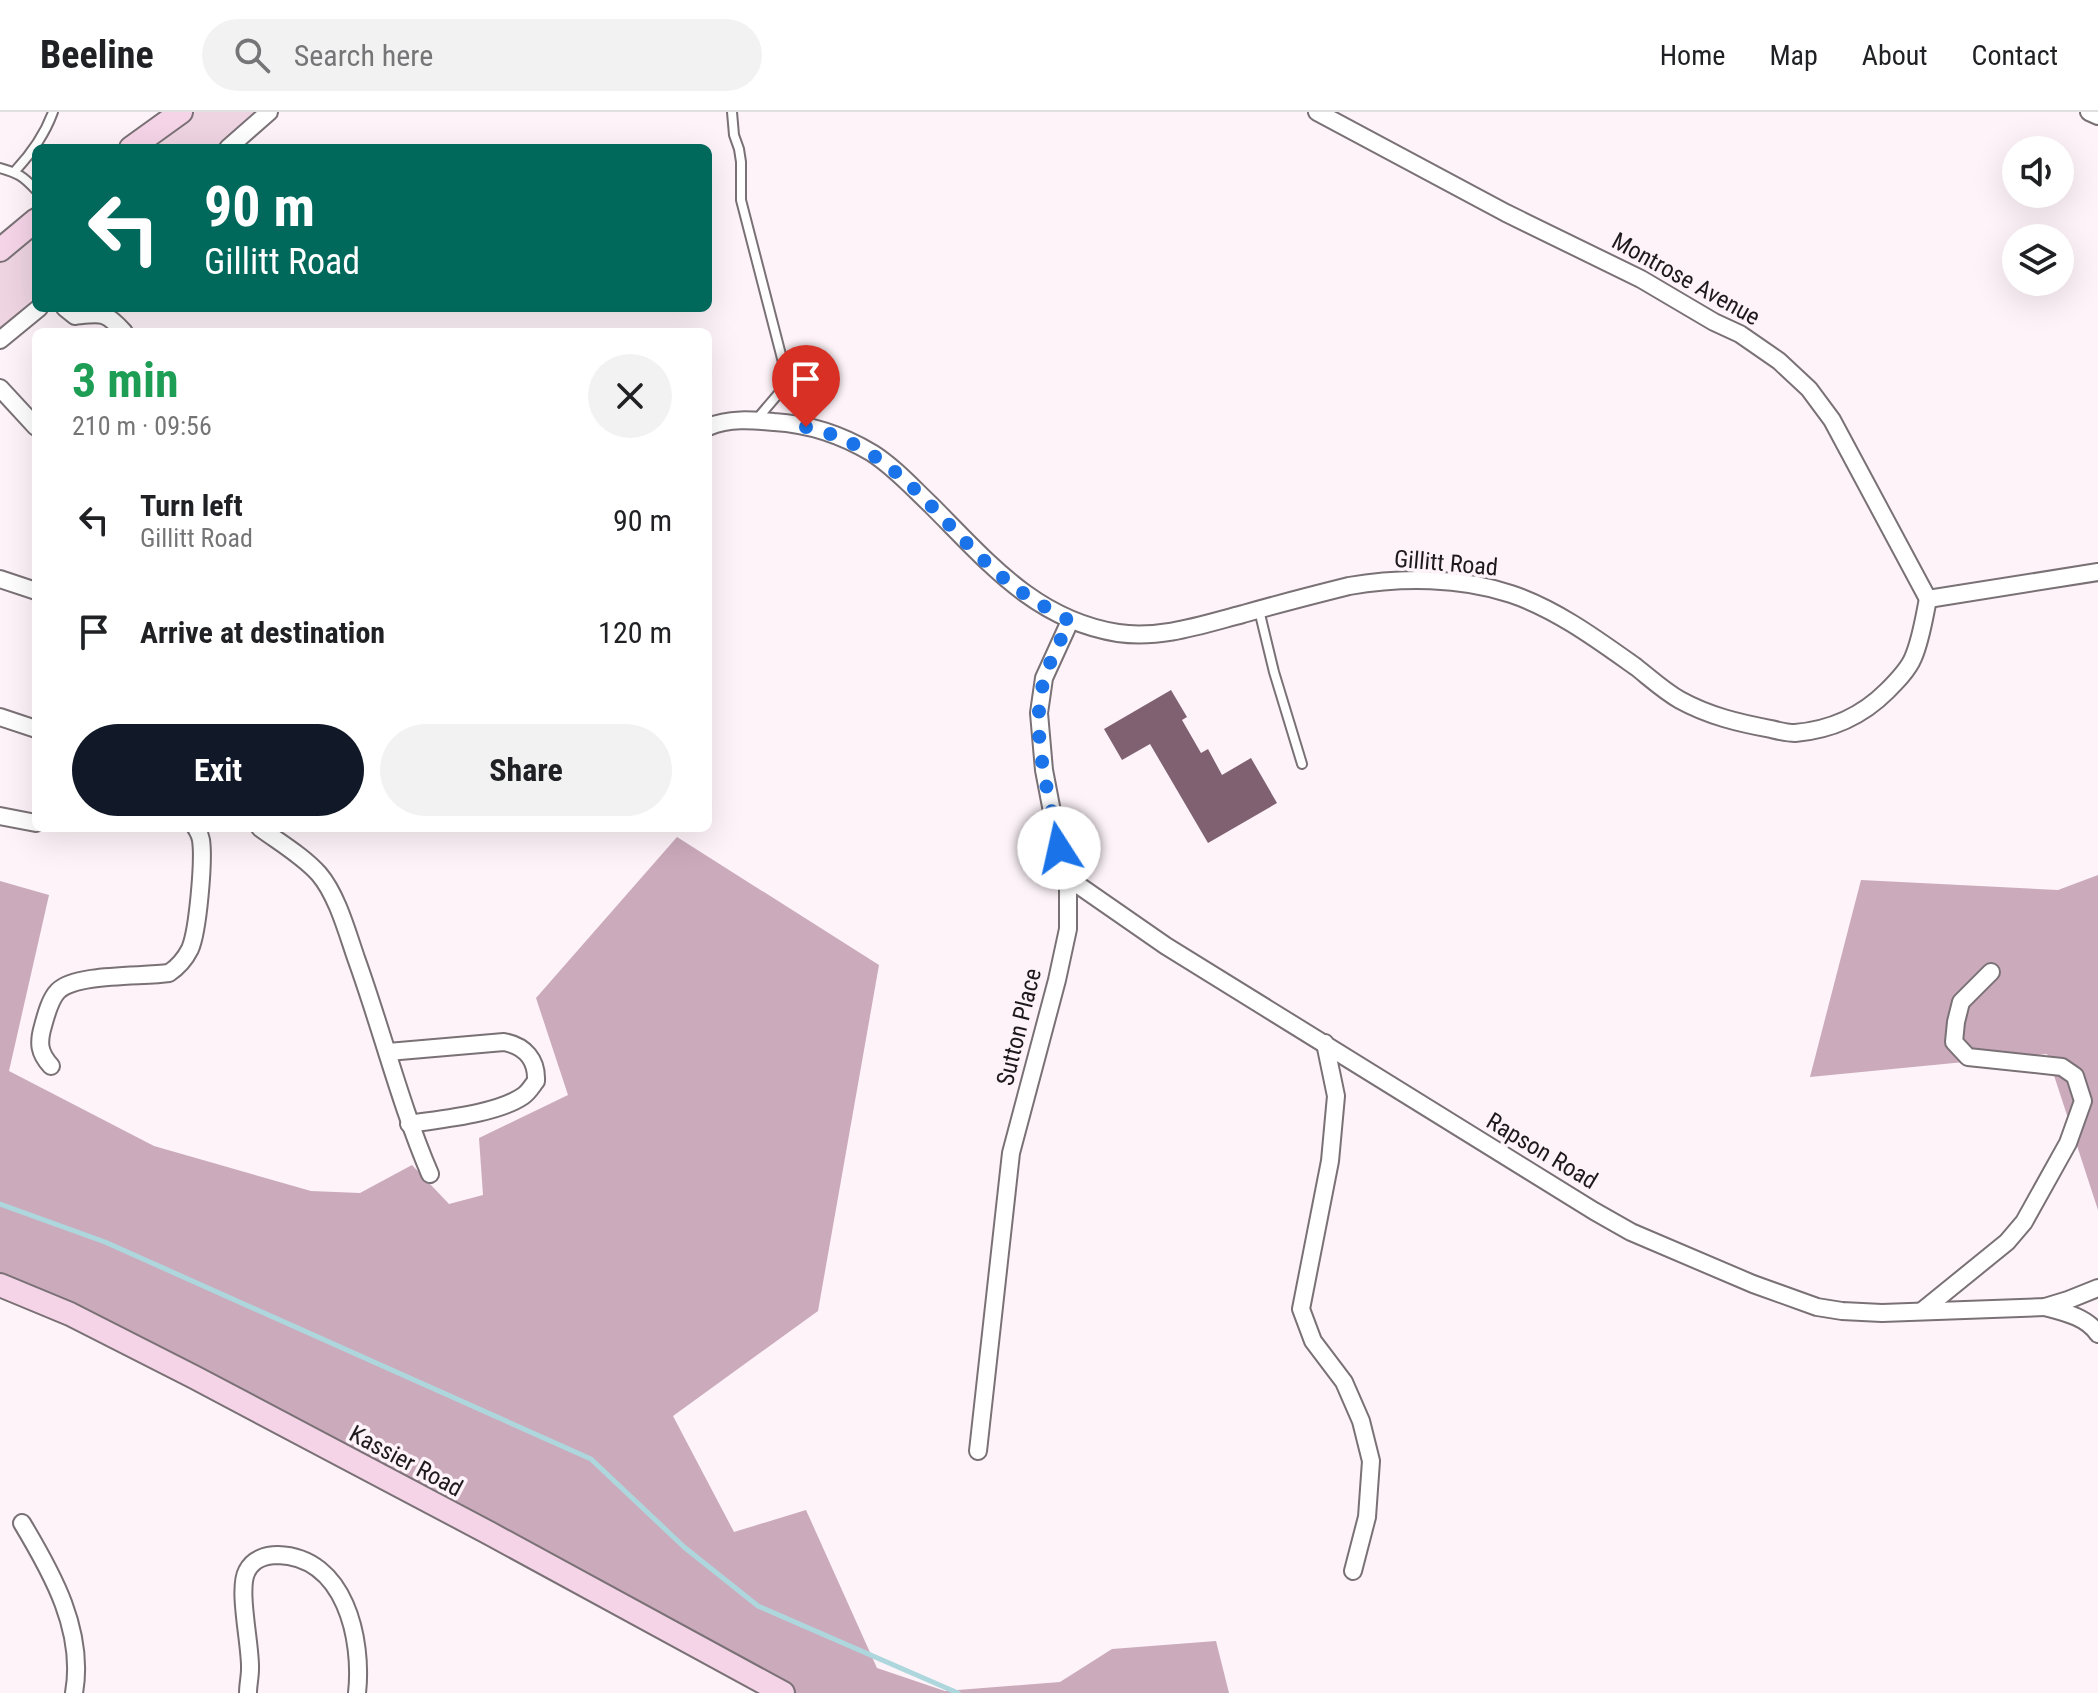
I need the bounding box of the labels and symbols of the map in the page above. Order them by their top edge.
street label: Montrose Avenue [1607,227,1765,331]
pin [772,345,840,427]
street label: Gillitt Road [1393,545,1499,581]
position arrow [1017,806,1101,890]
street label: Sutton Place [991,965,1047,1089]
street label: Rapson Road [1481,1107,1603,1195]
street label: Kassier Road [345,1419,467,1503]

